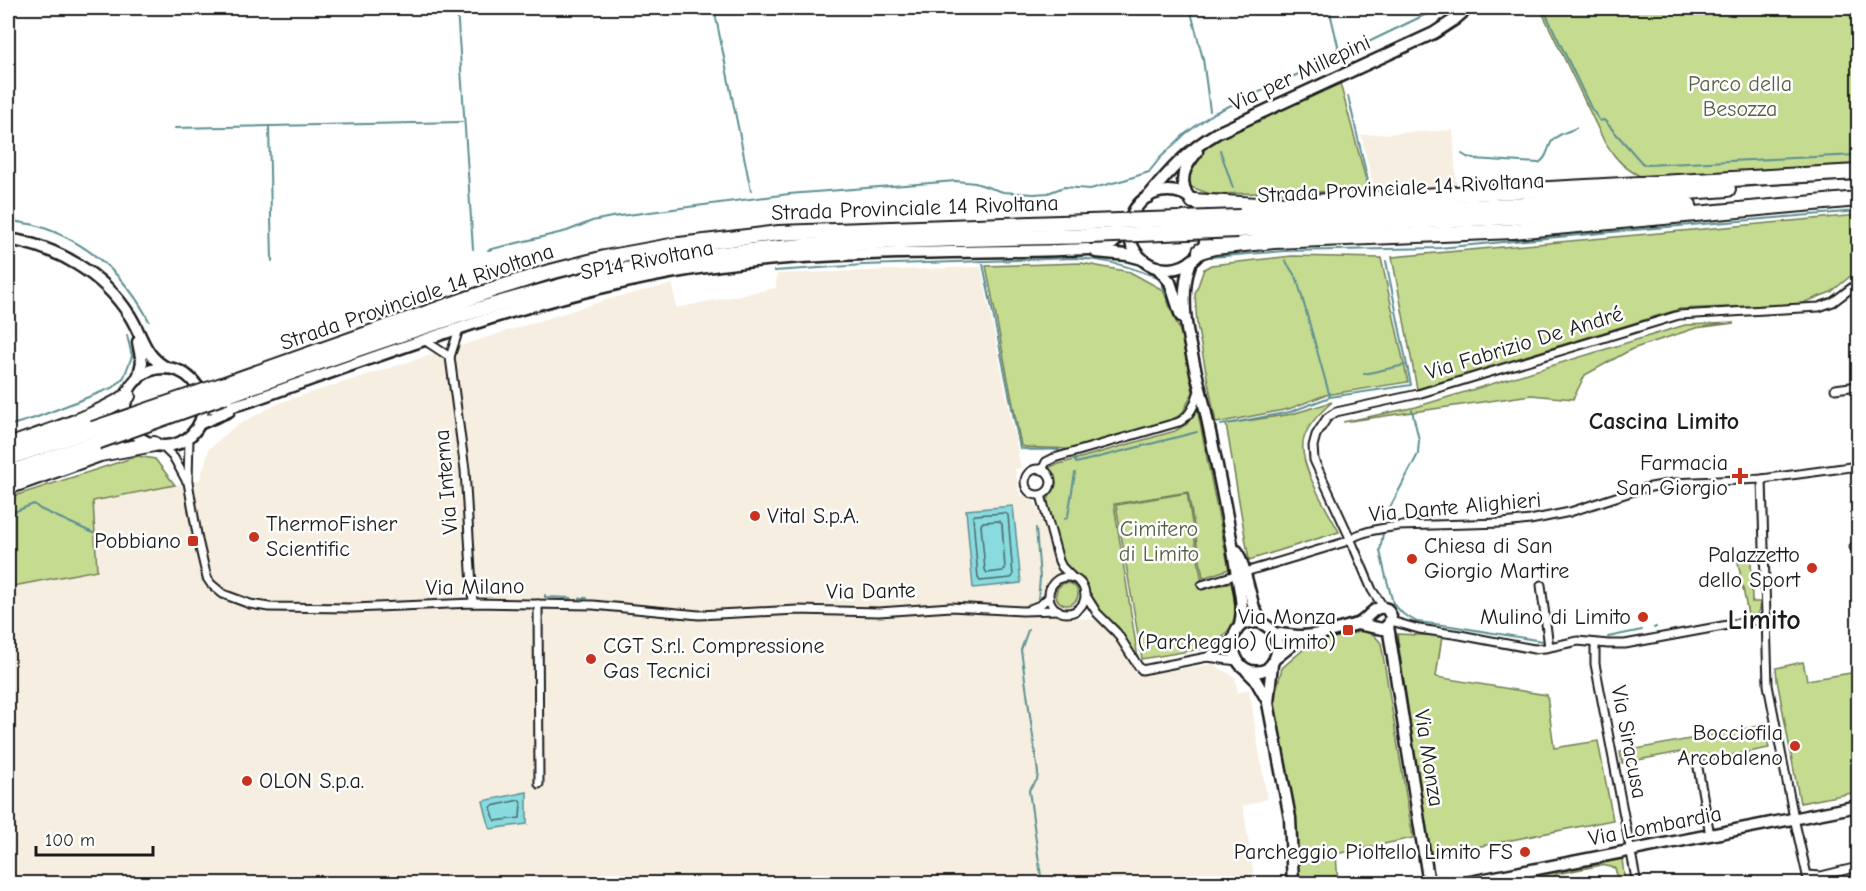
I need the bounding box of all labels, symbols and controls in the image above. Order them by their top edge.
street label: Via per Millepini [1226,29,1374,117]
park label: Parco della Besozza [1688,71,1792,122]
street label: Strada Provinciale 14 Rivoltana [1257,167,1545,209]
street label: Strada Provinciale 14 Rivoltana [771,190,1059,226]
street label: SP14 Rivoltana [578,234,716,286]
street label: Strada Provinciale 14 Rivoltana [277,238,557,356]
street label: Via Fabrizio De André [1422,301,1626,385]
district label: Cascina Limito [1589,407,1739,435]
street label: Via Interna [428,428,464,536]
place label: Farmacia San Giorgio [1616,450,1728,501]
marker: Farmacia San Giorgio [1733,469,1747,483]
street label: Via Dante Alighieri [1368,487,1542,527]
place label: Vital S.p.A. [767,503,859,529]
marker: Vital S.p.A. [748,509,762,523]
place label: ThermoFisher Scientific [266,511,398,562]
park label: Cimitero di Limito [1119,516,1199,567]
place label: Pobbiano [94,528,181,554]
marker: ThermoFisher Scientific [247,530,261,544]
place label: Chiesa di San Giorgio Martire [1424,533,1569,584]
marker: Pobbiano [186,534,200,548]
place label: Palazzetto dello Sport [1698,542,1801,593]
marker: Chiesa di San Giorgio Martire [1405,552,1419,566]
marker: Palazzetto dello Sport [1805,561,1819,575]
street label: Via Milano [425,573,525,601]
street label: Via Dante [826,577,916,605]
place label: Via Monza (Parcheggio) (Limito) [1138,604,1336,655]
place label: Mulino di Limito [1480,604,1631,630]
district label: Limito [1727,604,1801,636]
marker: Mulino di Limito [1636,610,1650,624]
marker: Via Monza (Parcheggio) (Limito) [1341,623,1355,637]
place label: CGT S.r.l. Compressione Gas Tecnici [603,633,825,684]
marker: CGT S.r.l. Compressione Gas Tecnici [584,652,598,666]
street label: Via Siracusa [1605,683,1653,801]
street label: Via Monza [1408,708,1450,808]
place label: Bocciofila Arcobaleno [1677,720,1783,771]
marker: Bocciofila Arcobaleno [1788,739,1802,753]
place label: OLON S.p.a. [259,768,364,794]
marker: OLON S.p.a. [240,774,254,788]
street label: Via Lombardia [1586,800,1724,852]
scale bar [36,819,153,857]
text: 100 m [45,830,95,851]
place label: Parcheggio Pioltello Limito FS [1234,839,1513,865]
marker: Parcheggio Pioltello Limito FS [1518,845,1532,859]

